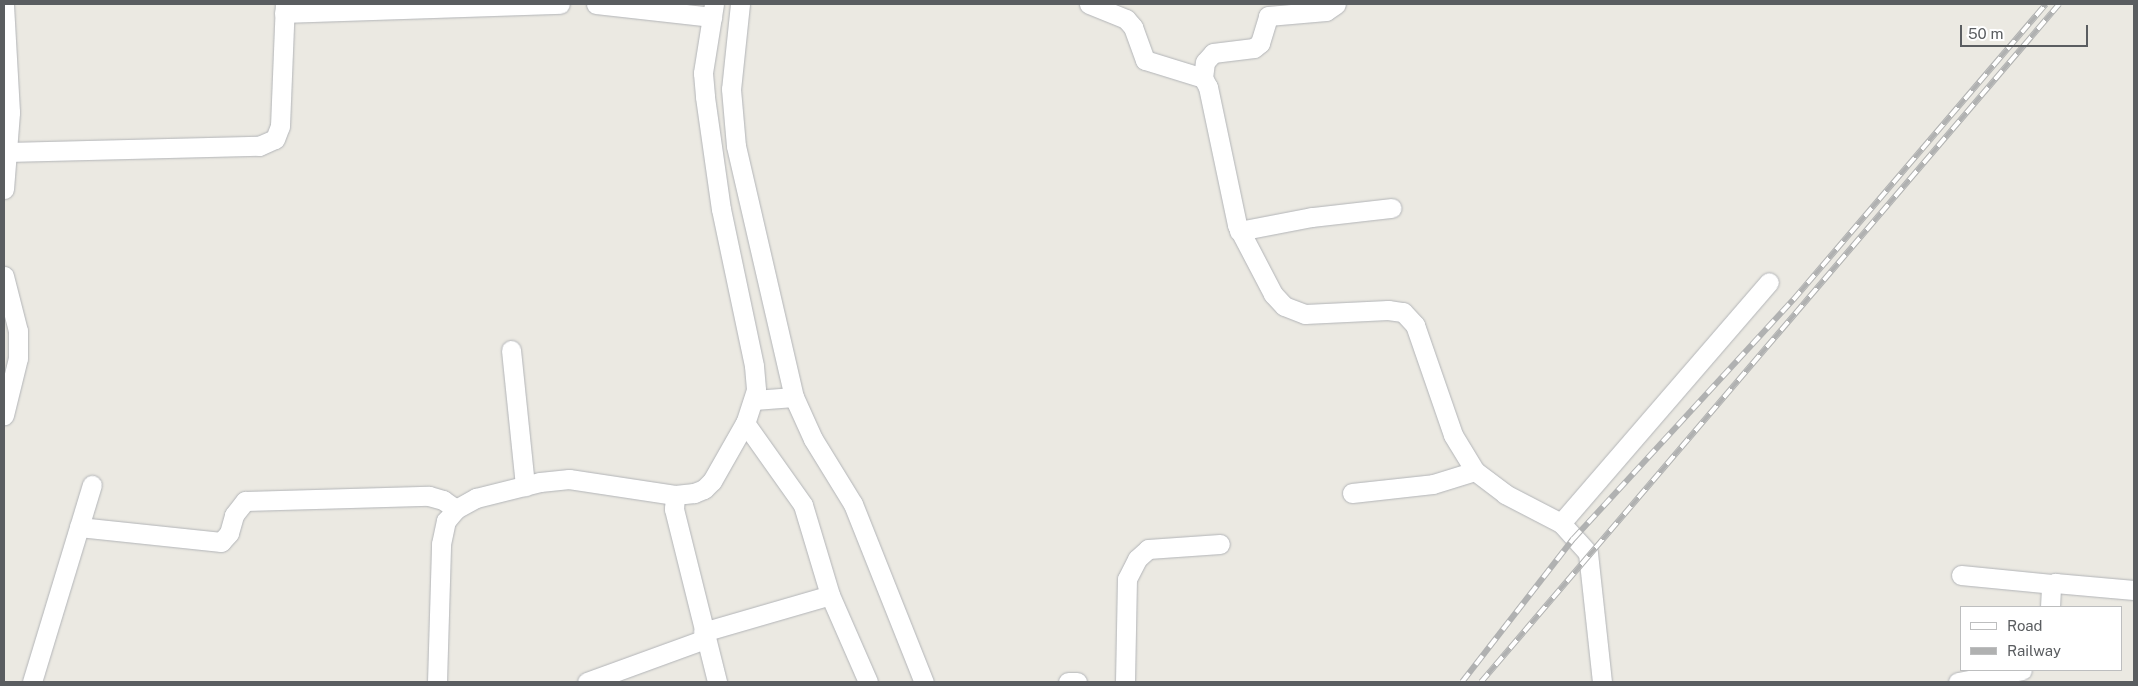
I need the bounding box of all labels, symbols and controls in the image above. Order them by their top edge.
scale bar [1963,15,2090,47]
text: 50 m [1968,25,2003,42]
legend [1960,606,2123,671]
text: Road [2007,617,2043,634]
text: Railway [2007,642,2061,659]

